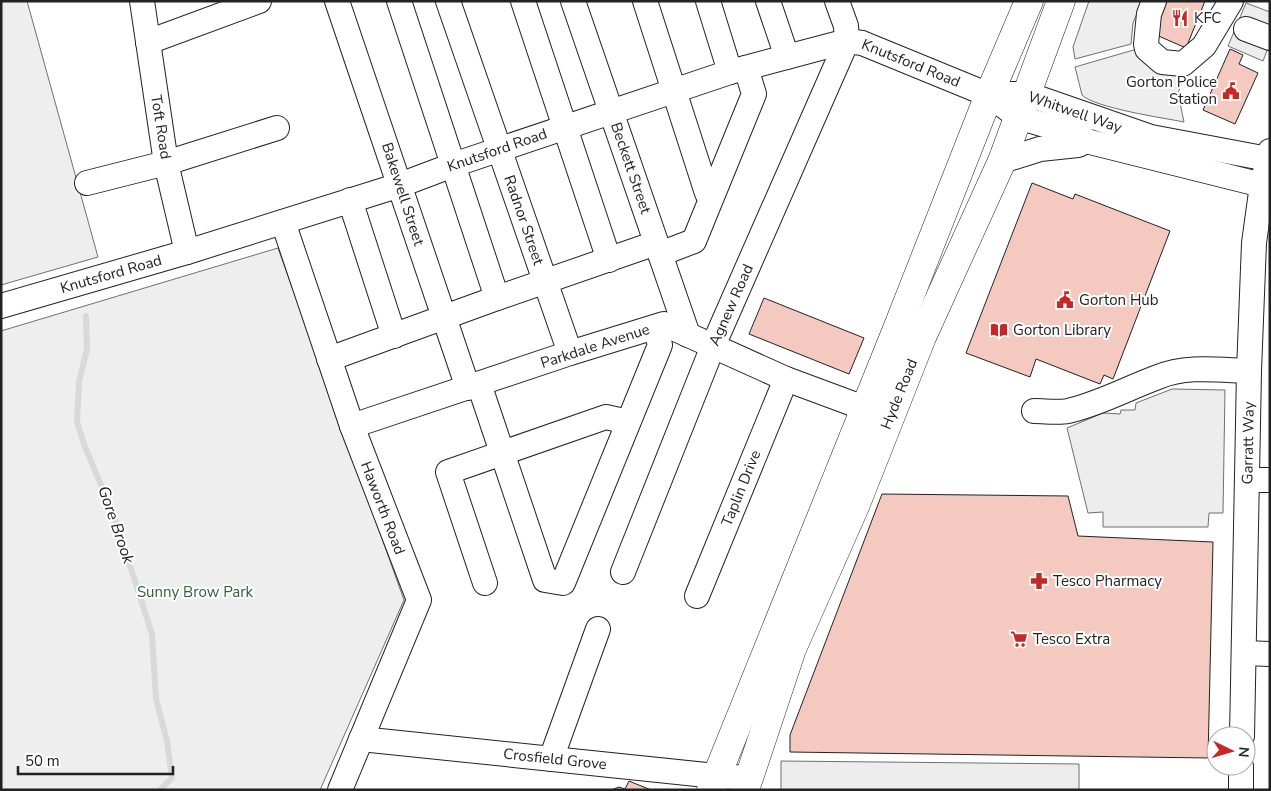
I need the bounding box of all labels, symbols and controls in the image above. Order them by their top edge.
restaurant icon: KFC [1170,8,1190,28]
place label: KFC [1194,8,1221,28]
street label: Knutsford Road [859,34,963,92]
place label: Gorton Police Station [1126,72,1217,109]
public building icon: Gorton Police Station [1221,81,1241,101]
street label: Whitwell Way [1025,87,1125,138]
street label: Toft Road [146,93,176,161]
street label: Beckett Street [606,120,656,217]
street label: Knutsford Road [444,124,550,176]
street label: Bakewell Street [377,140,429,249]
street label: Radnor Street [499,172,549,268]
street label: Knutsford Road [58,250,164,298]
street label: Agnew Road [704,261,758,349]
public building icon: Gorton Hub [1055,290,1075,310]
place label: Gorton Hub [1079,290,1159,310]
street label: Parkdale Avenue [538,319,652,373]
library icon: Gorton Library [989,320,1009,340]
place label: Gorton Library [1013,320,1111,340]
street label: Hyde Road [876,356,922,432]
street label: Garratt Way [1237,401,1259,485]
street label: Taplin Drive [717,447,765,529]
street label: Haworth Road [356,458,410,558]
water label: Gore Brook [92,483,140,568]
pharmacy icon: Tesco Pharmacy [1029,571,1049,591]
place label: Tesco Pharmacy [1053,571,1162,591]
park label: Sunny Brow Park [137,582,254,602]
supermarket icon: Tesco Extra [1009,629,1029,649]
place label: Tesco Extra [1033,629,1110,649]
north arrow [1206,726,1256,776]
scale bar [18,744,172,776]
street label: Crosfield Grove [502,744,608,774]
text: N [1234,746,1253,758]
text: 50 m [25,751,60,771]

